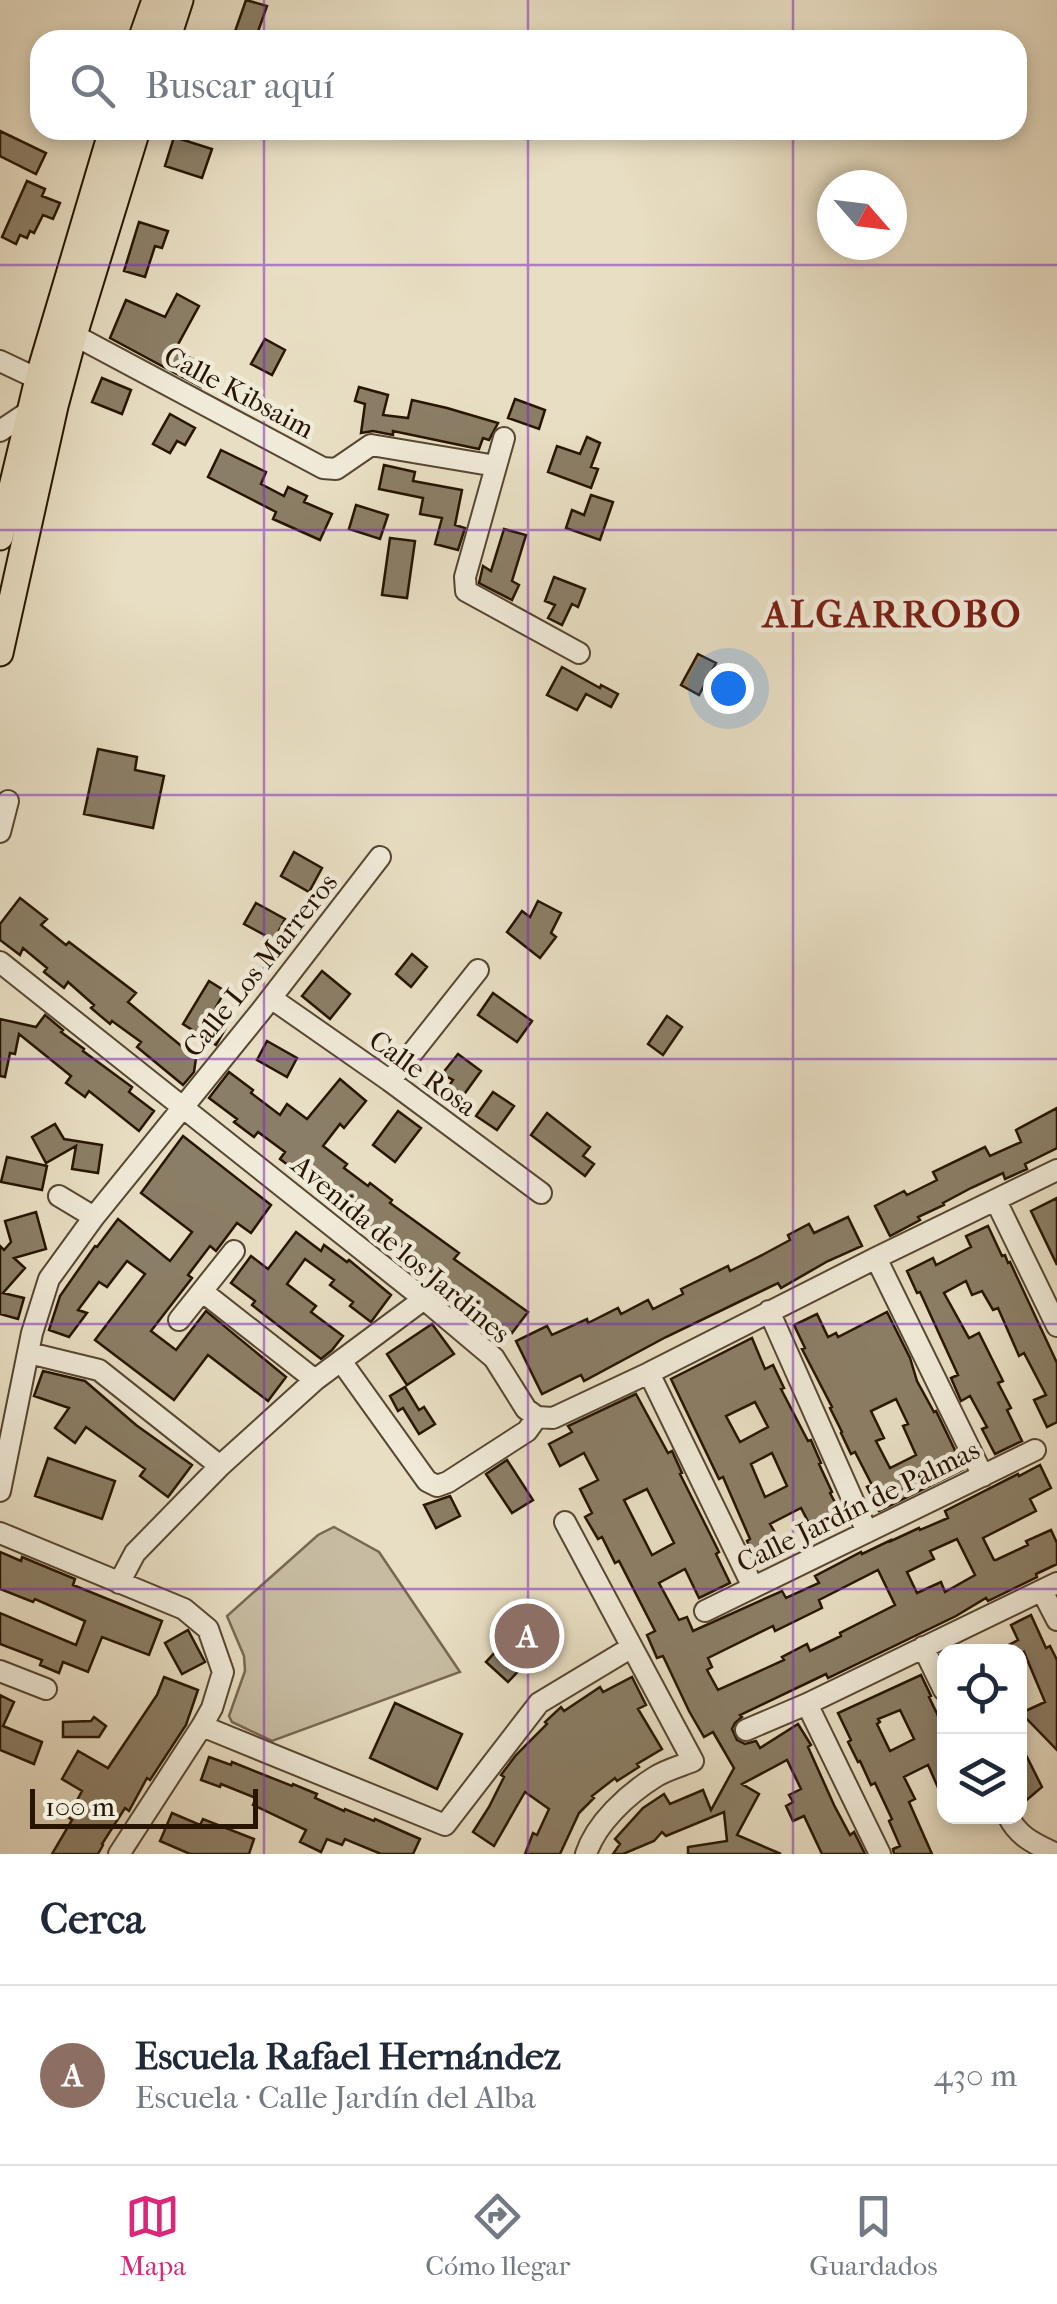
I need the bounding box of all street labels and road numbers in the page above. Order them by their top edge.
street label: Calle Kibsaim [158,339,320,446]
street label: Calle Los Marreros [176,866,344,1064]
street label: Calle Rosa [363,1023,484,1124]
street label: Avenida de los Jardines [284,1147,517,1350]
street label: Calle Jardín de Palmas [731,1433,985,1579]

